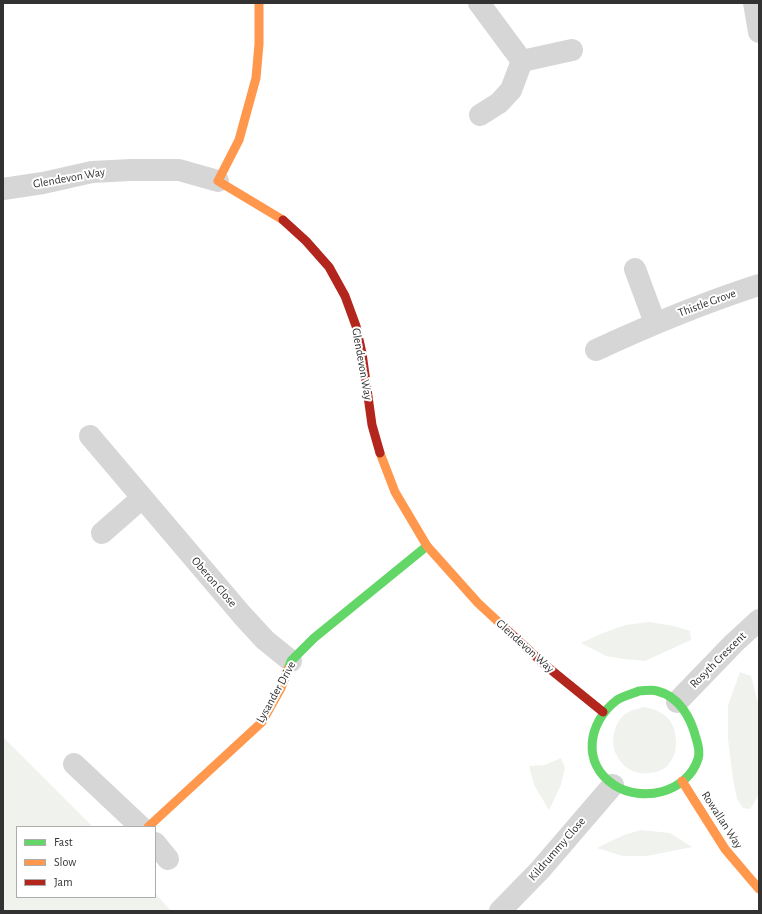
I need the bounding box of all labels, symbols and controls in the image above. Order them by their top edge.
street label: Glendevon Way [32,165,106,191]
street label: Thistle Grove [676,286,738,320]
street label: Glendevon Way [349,327,375,401]
street label: Oberon Close [188,554,240,610]
street label: Glendevon Way [493,616,557,676]
street label: Rosyth Crescent [687,629,749,691]
street label: Lysander Drive [253,659,299,725]
street label: Rowallan Way [698,789,746,851]
street label: Kildrummy Close [525,814,589,884]
legend [16,826,156,898]
text: Fast [54,836,73,848]
text: Slow [54,856,76,868]
text: Jam [54,876,73,888]

